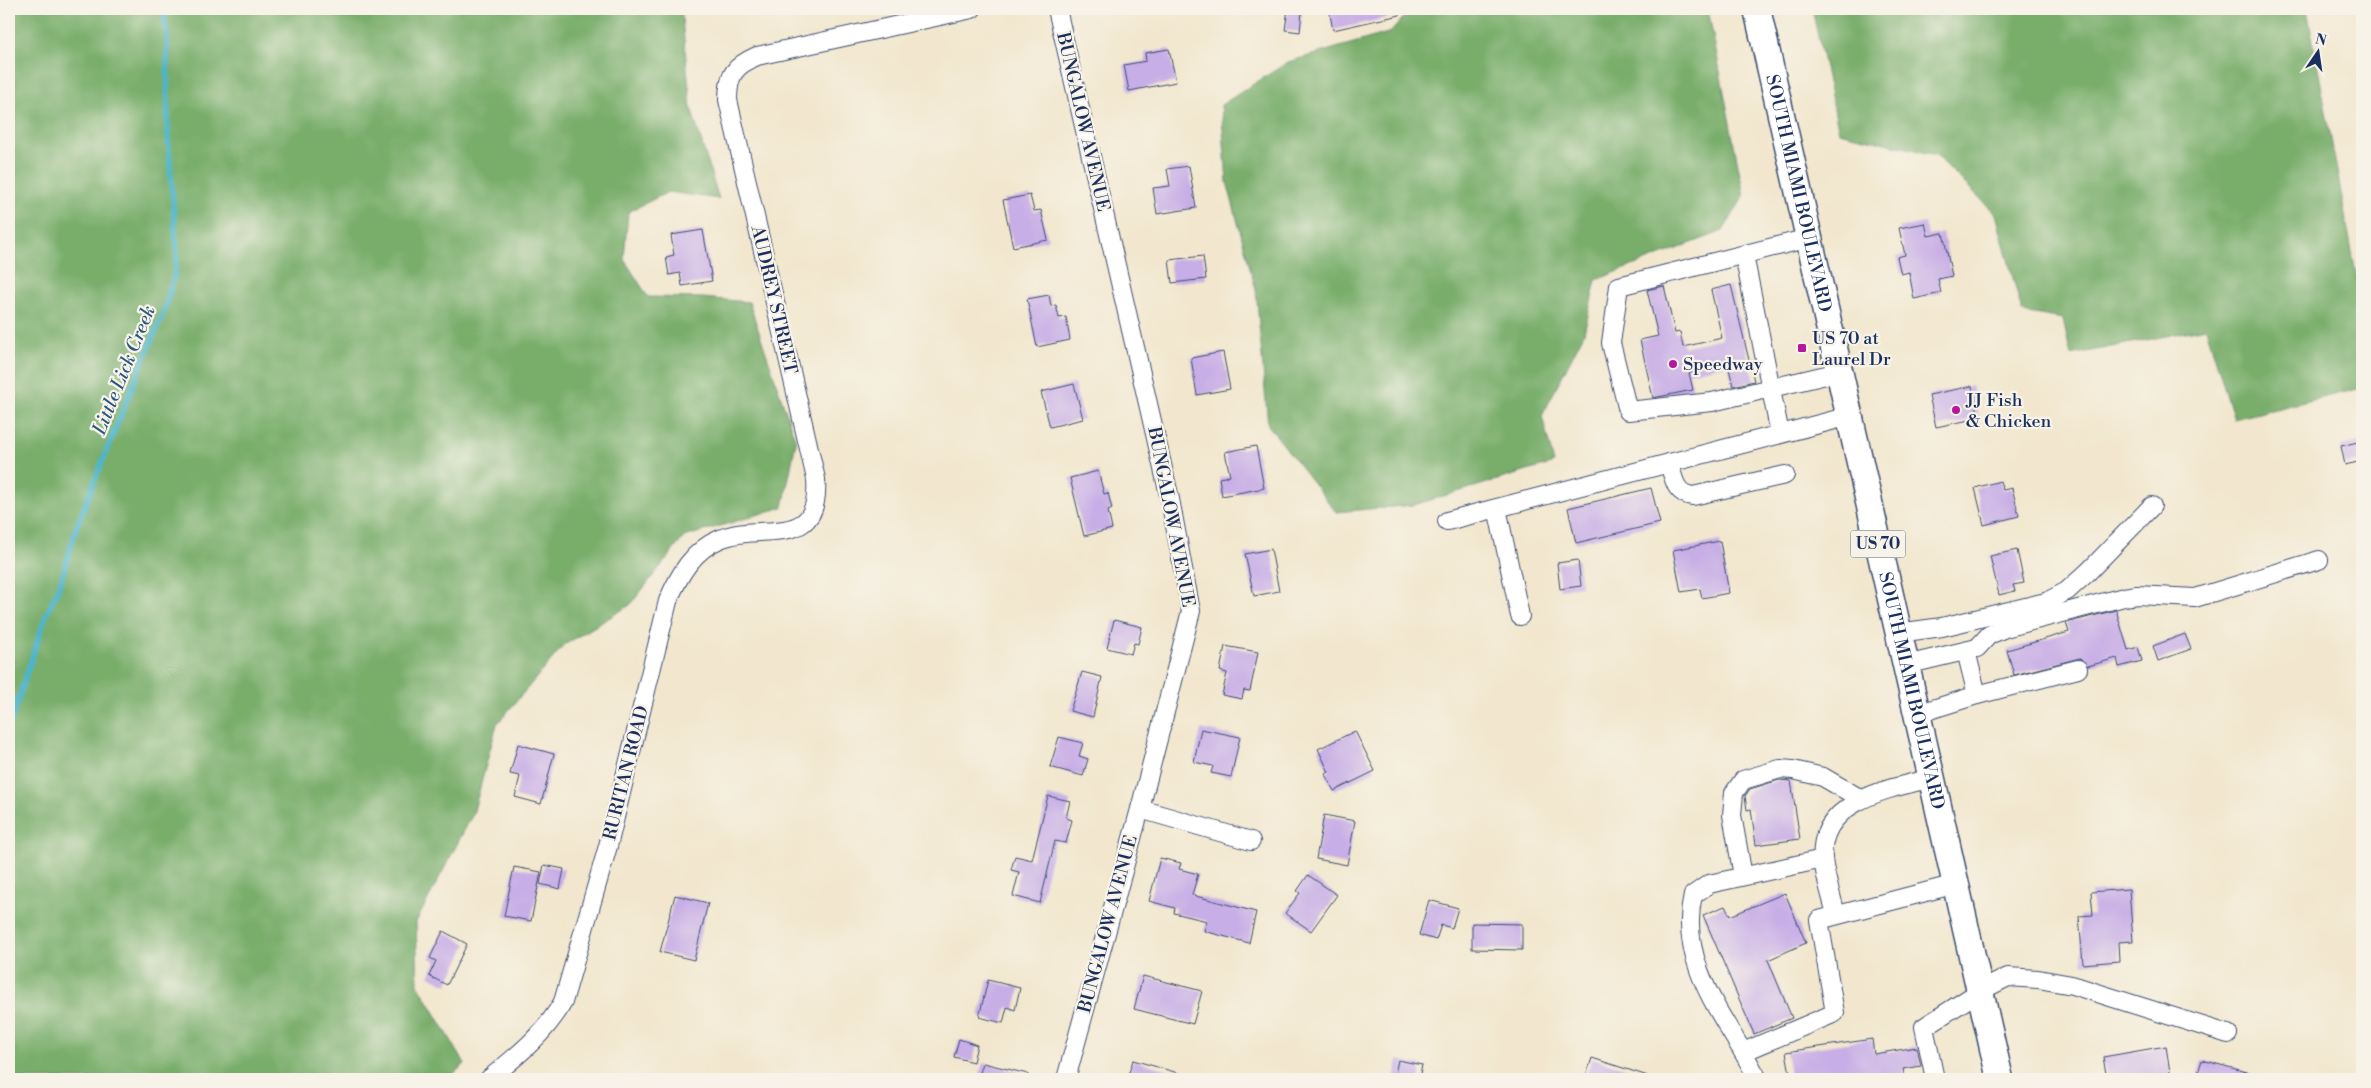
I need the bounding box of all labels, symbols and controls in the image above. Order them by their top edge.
north arrow [2294,28,2344,78]
street label: BUNGALOW AVENUE [1051,29,1115,214]
text: N [2313,30,2328,50]
street label: SOUTH MIAMI BOULEVARD [1761,72,1837,314]
street label: AUDREY STREET [746,223,802,377]
water label: Little Lick Creek [87,302,161,439]
place label: US 70 at Laurel Dr [1812,327,1891,371]
marker: US 70 at Laurel Dr [1796,342,1808,354]
place label: Speedway [1683,353,1763,376]
marker: Speedway [1667,358,1679,370]
place label: JJ Fish & Chicken [1965,389,2052,433]
marker: JJ Fish & Chicken [1950,404,1962,416]
street label: BUNGALOW AVENUE [1142,424,1200,609]
road number: US 70 [1850,530,1906,558]
street label: SOUTH MIAMI BOULEVARD [1874,570,1950,812]
street label: RURITAN ROAD [598,703,654,843]
street label: BUNGALOW AVENUE [1073,833,1143,1016]

